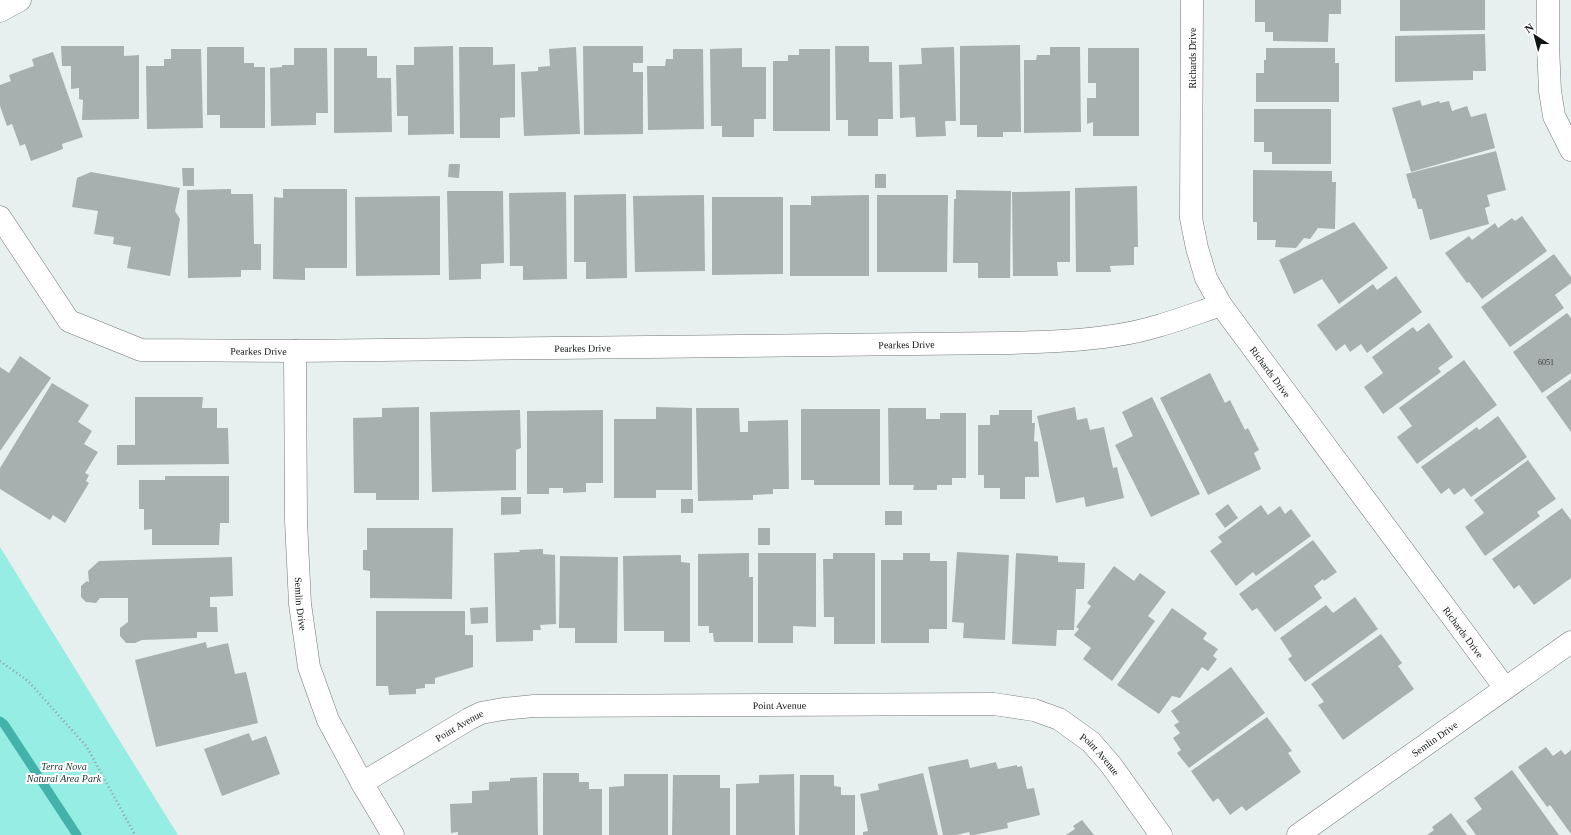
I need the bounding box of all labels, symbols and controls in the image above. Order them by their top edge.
north arrow [1515,16,1555,56]
text: N [1522,21,1536,35]
street label: Richards Drive [1187,27,1198,88]
street label: Pearkes Drive [878,338,935,350]
street label: Pearkes Drive [554,342,611,354]
street label: Richards Drive [1248,344,1293,400]
street label: Pearkes Drive [230,345,287,356]
house number: 6051 [1538,358,1554,367]
street label: Semlin Drive [293,577,309,632]
street label: Richards Drive [1441,604,1486,660]
street label: Point Avenue [753,699,807,711]
street label: Point Avenue [433,707,485,743]
street label: Semlin Drive [1409,718,1460,759]
street label: Point Avenue [1078,731,1122,778]
park label: Terra Nova Natural Area Park [26,761,102,784]

